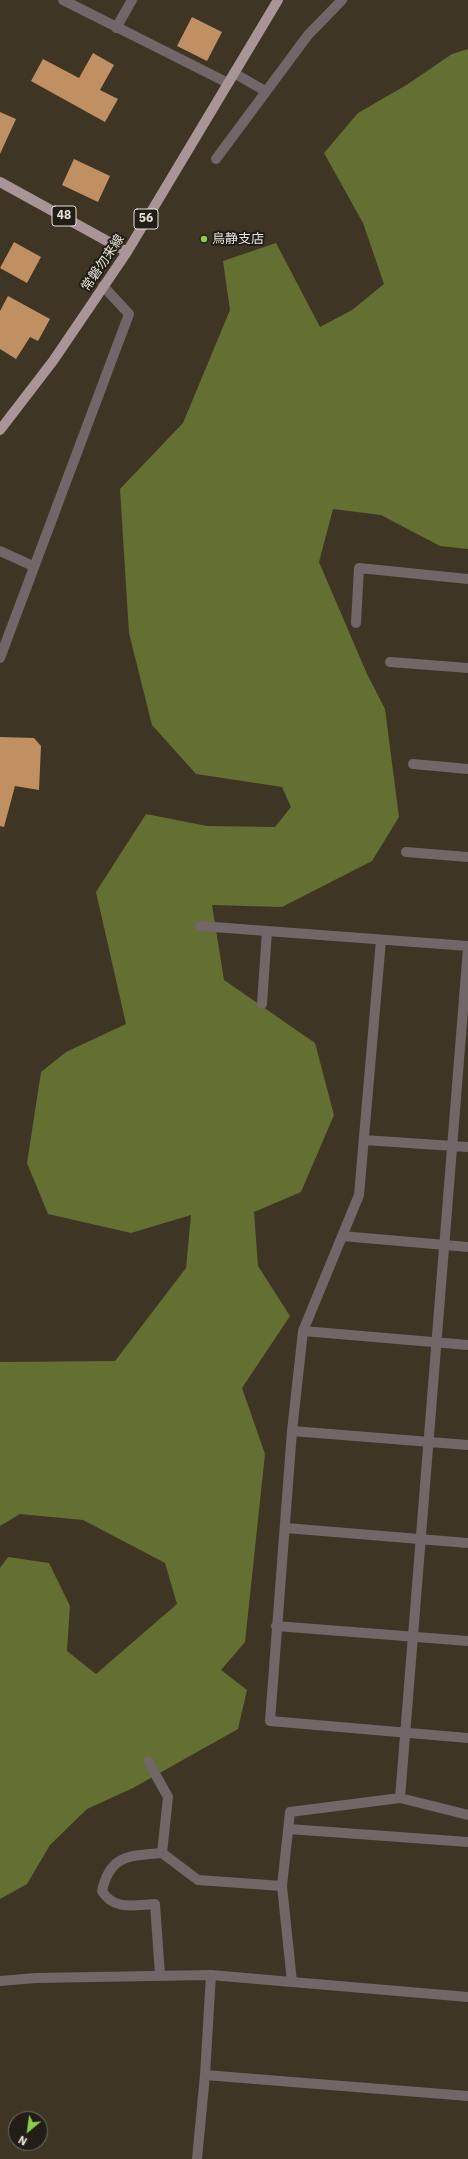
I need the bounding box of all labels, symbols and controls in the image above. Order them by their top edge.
road number: 48 [52,206,76,226]
road number: 56 [134,209,158,229]
place label: 鳥静支店 [212,231,264,247]
street label: 常磐勿来線 [78,232,128,294]
marker: 鳥静支店 [199,234,209,244]
north arrow [8,2111,48,2151]
text: N [16,2133,30,2149]

